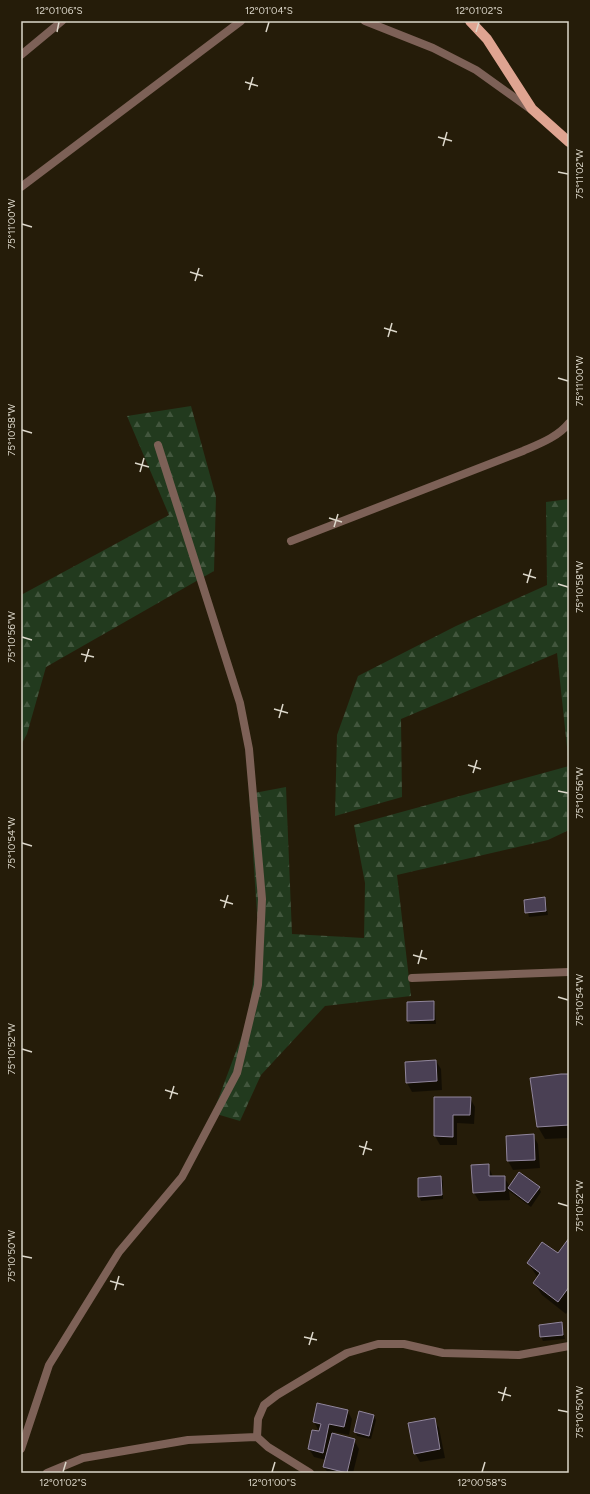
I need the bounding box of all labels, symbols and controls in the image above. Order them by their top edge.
text: 12°01'06"S [35,4,83,17]
text: 12°01'04"S [245,4,293,17]
text: 12°01'02"S [455,4,503,17]
text: 75°11'02"W [573,149,586,199]
text: 75°11'00"W [5,198,18,249]
text: 75°11'00"W [573,355,586,406]
text: 75°10'58"W [5,404,18,456]
text: 75°10'58"W [573,561,586,613]
text: 75°10'56"W [5,611,18,663]
text: 75°10'56"W [573,767,586,819]
text: 75°10'54"W [5,817,18,869]
text: 75°10'54"W [573,974,586,1026]
text: 75°10'52"W [5,1023,18,1075]
text: 75°10'52"W [573,1180,586,1232]
text: 75°10'50"W [5,1229,18,1282]
text: 75°10'50"W [573,1385,586,1438]
text: 12°01'02"S [39,1476,87,1489]
text: 12°01'00"S [248,1476,296,1489]
text: 12°00'58"S [457,1476,507,1489]

